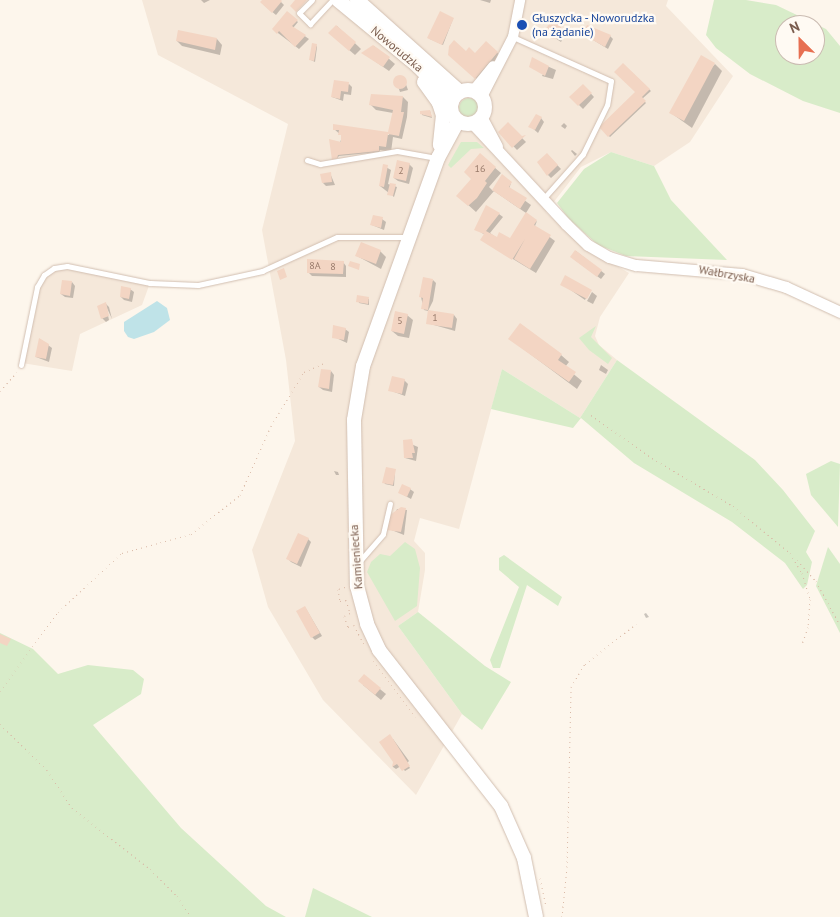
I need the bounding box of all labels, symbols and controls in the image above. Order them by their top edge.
place label: Głuszycka - Noworudzka (na żądanie) [532,11,656,39]
north arrow [775,15,825,65]
text: N [787,17,802,37]
marker: Głuszycka - Noworudzka (na żądanie) [516,19,528,31]
street label: Noworudzka [368,23,426,75]
house number: 16 [475,163,485,175]
house number: 2 [398,165,404,177]
house number: 8A [309,260,321,272]
house number: 8 [330,261,336,273]
street label: Wałbrzyska [698,262,756,286]
house number: 1 [432,312,438,324]
house number: 5 [397,315,403,327]
street label: Kamieniecka [347,524,365,590]

